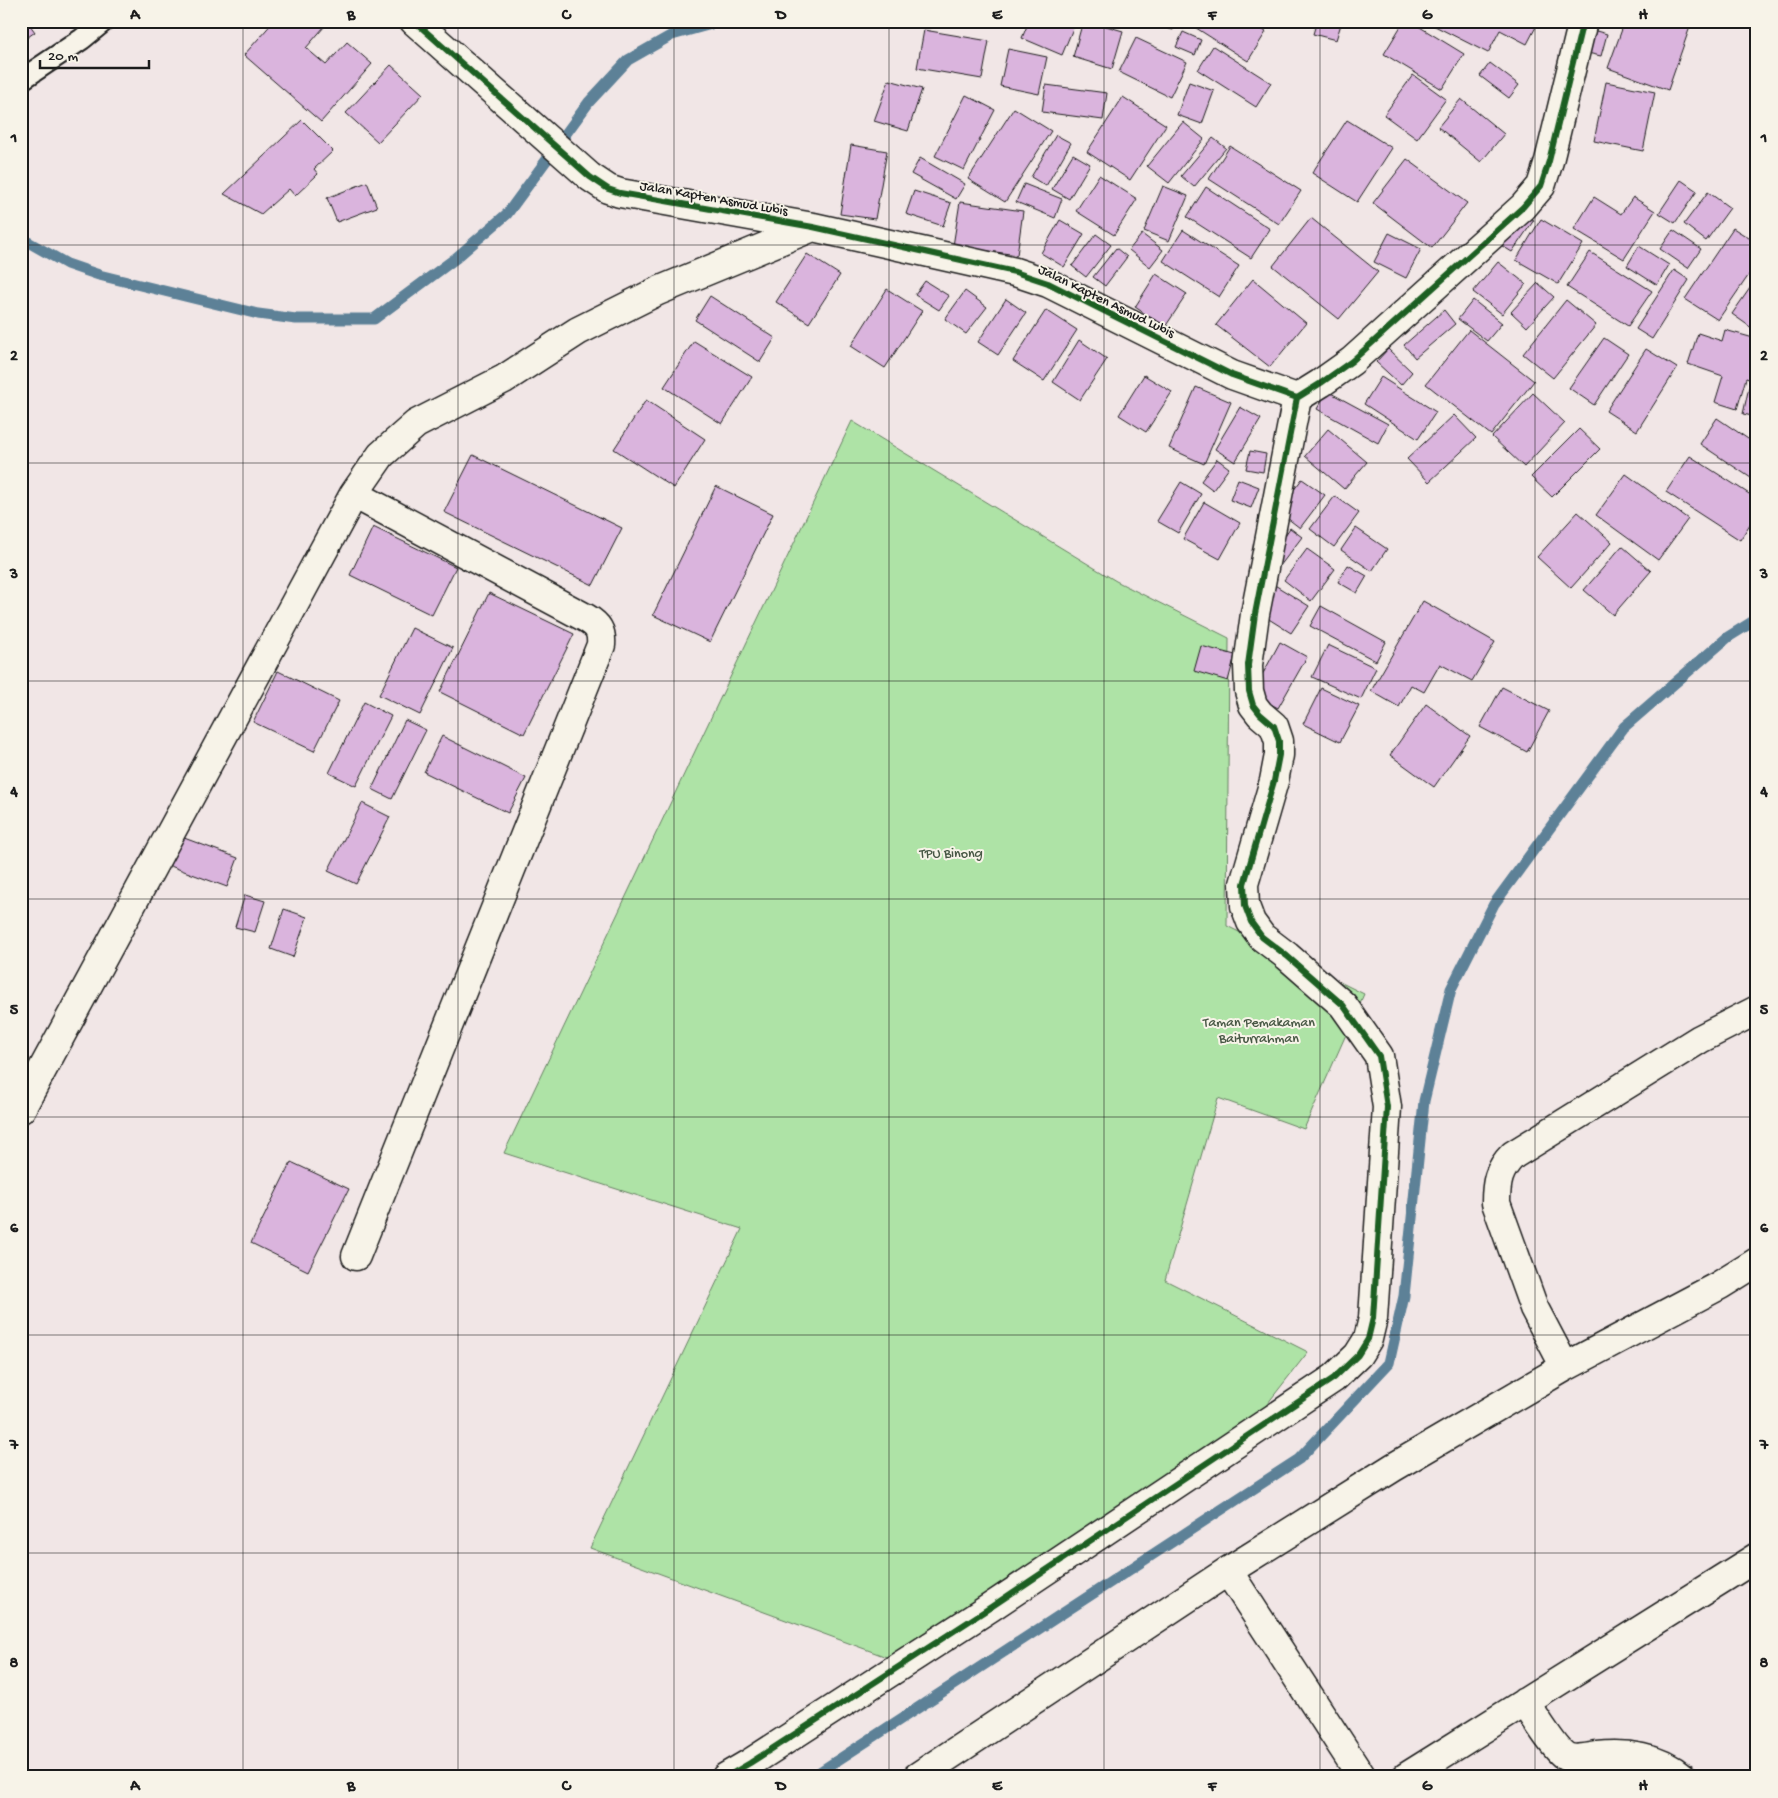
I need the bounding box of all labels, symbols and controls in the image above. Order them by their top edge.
text: A [129,7,141,26]
text: B [346,7,356,26]
text: C [561,7,572,26]
text: D [774,7,787,26]
text: E [992,7,1003,26]
text: F [1207,7,1218,26]
text: G [1422,7,1433,26]
text: H [1638,7,1648,26]
scale bar [40,38,149,70]
text: 20 m [48,48,78,66]
text: 1 [10,130,17,149]
text: 1 [1760,130,1767,149]
street label: Jalan Kapten Asmud Lubis [638,178,790,221]
street label: Jalan Kapten Asmud Lubis [1035,262,1178,343]
text: 2 [10,348,18,367]
text: 2 [1760,348,1768,367]
text: 3 [9,566,18,585]
text: 3 [1759,566,1768,585]
text: 4 [9,784,18,803]
text: 4 [1759,784,1768,803]
park label: TPU Binong [918,846,983,863]
text: 5 [10,1002,19,1021]
text: 5 [1760,1002,1769,1021]
park label: Taman Pemakaman Baiturrahman [1202,1015,1315,1048]
text: 6 [10,1220,19,1239]
text: 6 [1760,1220,1769,1239]
text: 7 [9,1437,19,1456]
text: 7 [1759,1437,1769,1456]
text: 8 [10,1655,19,1674]
text: 8 [1760,1655,1769,1674]
text: A [129,1778,141,1797]
text: B [346,1778,356,1797]
text: C [561,1778,572,1797]
text: D [774,1778,787,1797]
text: E [992,1778,1003,1797]
text: F [1207,1778,1218,1797]
text: G [1422,1778,1433,1797]
text: H [1638,1778,1648,1797]

